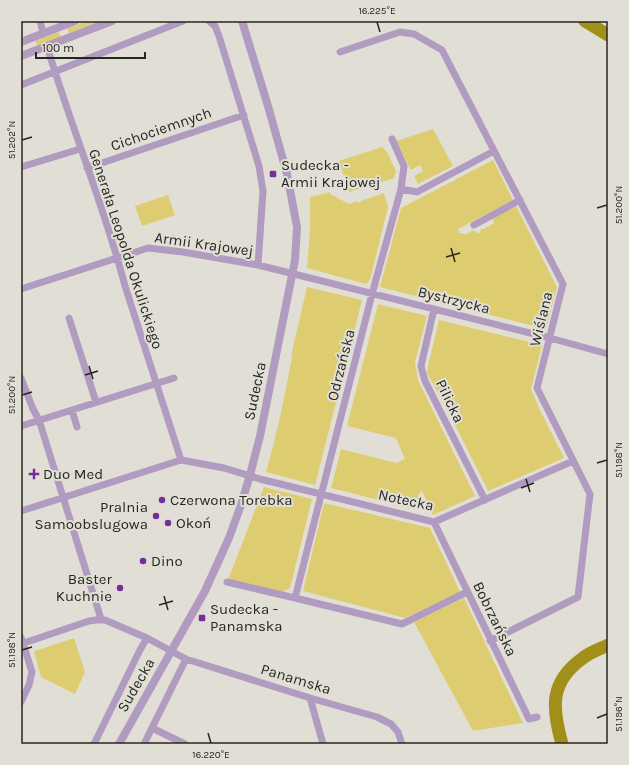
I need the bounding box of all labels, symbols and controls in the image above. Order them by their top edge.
text: 16.225°E [358,5,396,17]
scale bar [36,34,145,60]
text: 100 m [42,41,74,55]
street label: Cichociemnych [108,103,214,155]
text: 51.202°N [6,121,18,159]
street label: Generała Leopolda Okulickiego [85,147,167,351]
place label: Sudecka - Armii Krajowej [281,156,381,191]
marker: Sudecka - Armii Krajowej [268,169,278,179]
text: 51.200°N [613,186,625,224]
street label: Armii Krajowej [153,228,255,260]
street label: Bystrzycka [416,282,492,318]
street label: Wiślana [526,290,556,348]
street label: Odrzańska [323,327,359,403]
street label: Sudecka [240,360,270,422]
text: 51.200°N [6,376,18,414]
street label: Pilicka [432,376,468,426]
text: 51.198°N [613,442,625,478]
place label: Duo Med [43,465,103,483]
marker: Duo Med [28,468,40,480]
street label: Notecka [377,485,435,515]
place label: Czerwona Torebka [170,491,293,509]
marker: Czerwona Torebka [157,495,167,505]
place label: Pralnia Samoobslugowa [34,498,148,533]
marker: Pralnia Samoobslugowa [151,511,161,521]
place label: Okoń [176,514,211,532]
marker: Okoń [163,518,173,528]
place label: Dino [151,552,183,570]
marker: Dino [138,556,148,566]
place label: Baster Kuchnie [56,570,113,605]
street label: Bobrzańska [469,579,521,659]
marker: Baster Kuchnie [115,583,125,593]
place label: Sudecka - Panamska [210,600,283,635]
marker: Sudecka - Panamska [197,613,207,623]
text: 51.198°N [6,632,18,668]
street label: Sudecka [113,655,159,715]
street label: Panamska [259,660,333,698]
text: 51.196°N [613,696,625,732]
text: 16.220°E [192,749,230,761]

